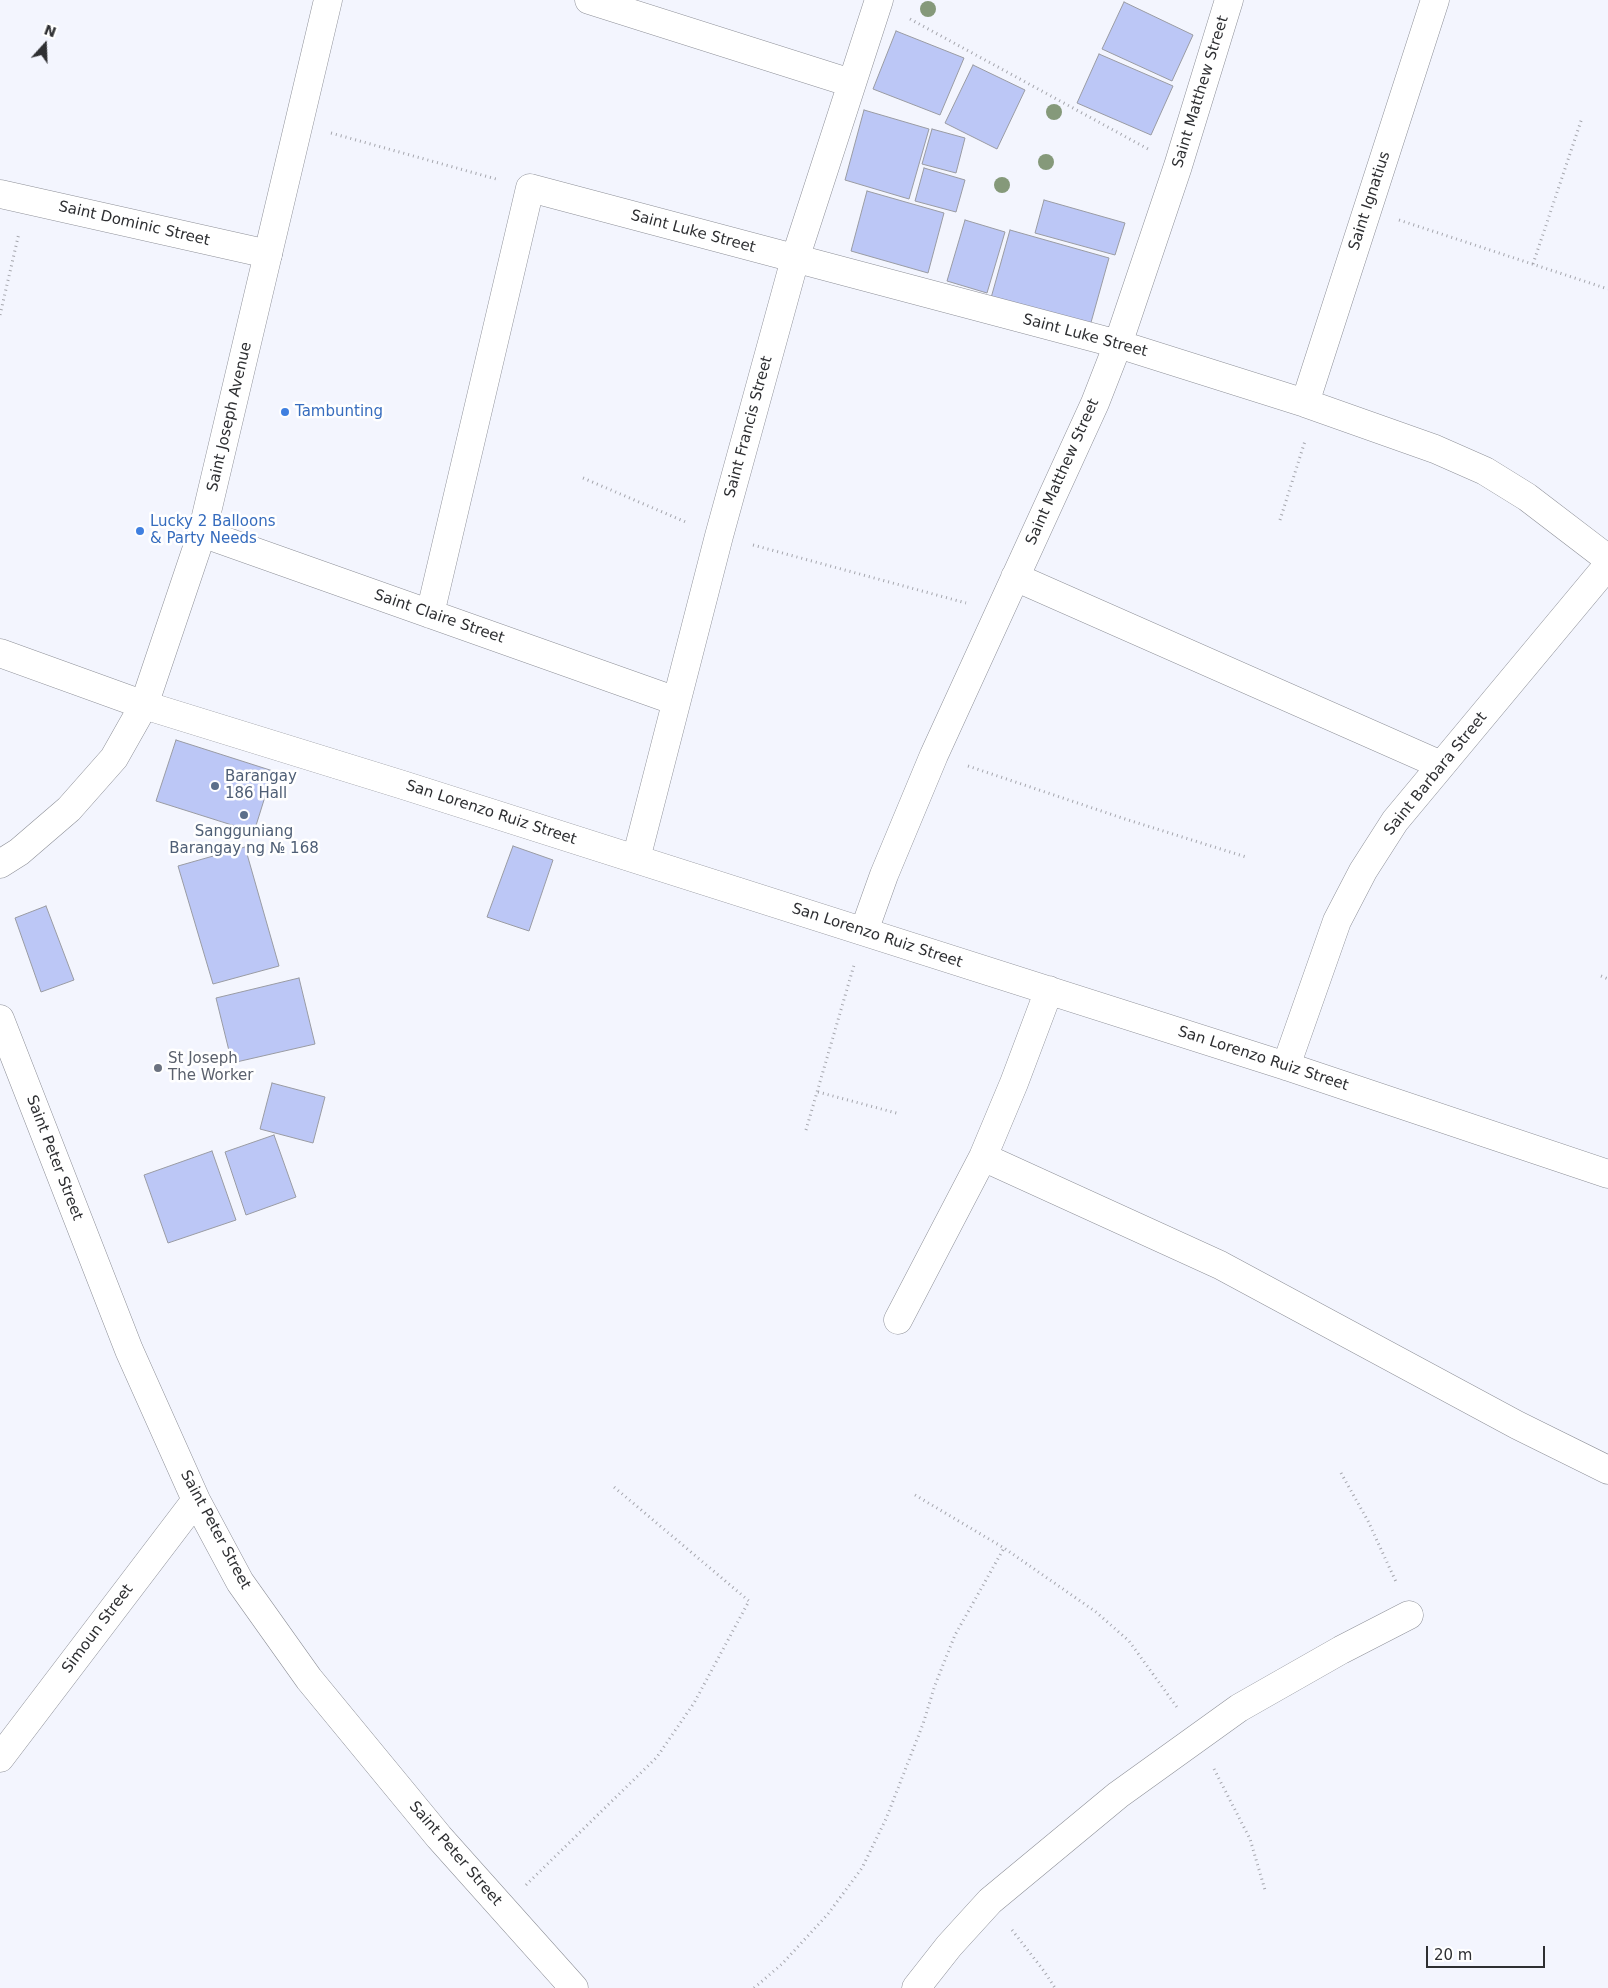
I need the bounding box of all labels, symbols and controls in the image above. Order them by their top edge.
street label: Saint Matthew Street [1169,14,1233,170]
north arrow [20,20,70,70]
text: N [42,21,58,40]
street label: Saint Ignatius [1346,149,1394,253]
street label: Saint Dominic Street [57,198,211,250]
street label: Saint Luke Street [629,207,757,257]
street label: Saint Luke Street [1021,311,1149,361]
street label: Saint Joseph Avenue [204,340,256,494]
street label: Saint Francis Street [721,354,777,500]
street label: Saint Matthew Street [1023,396,1103,548]
place label: Tambunting [295,403,383,421]
marker: Tambunting [279,406,291,418]
place label: Lucky 2 Balloons & Party Needs [150,513,275,548]
marker: Lucky 2 Balloons & Party Needs [134,525,146,537]
street label: Saint Claire Street [372,586,506,648]
street label: Saint Barbara Street [1381,709,1491,839]
place label: Barangay 186 Hall [225,768,297,803]
street label: San Lorenzo Ruiz Street [403,777,579,849]
marker: Barangay 186 Hall [209,780,221,792]
marker: Sangguniang Barangay ng № 168 [238,809,250,821]
place label: Sangguniang Barangay ng № 168 [169,823,319,858]
street label: San Lorenzo Ruiz Street [789,900,965,972]
street label: San Lorenzo Ruiz Street [1175,1023,1351,1095]
place label: St Joseph The Worker [168,1050,254,1085]
marker: St Joseph The Worker [152,1062,164,1074]
street label: Saint Peter Street [22,1093,86,1223]
street label: Saint Peter Street [176,1467,254,1593]
street label: Simoun Street [59,1581,137,1677]
street label: Saint Peter Street [405,1798,505,1910]
scale bar [1428,1936,1547,1968]
text: 20 m [1434,1946,1472,1964]

